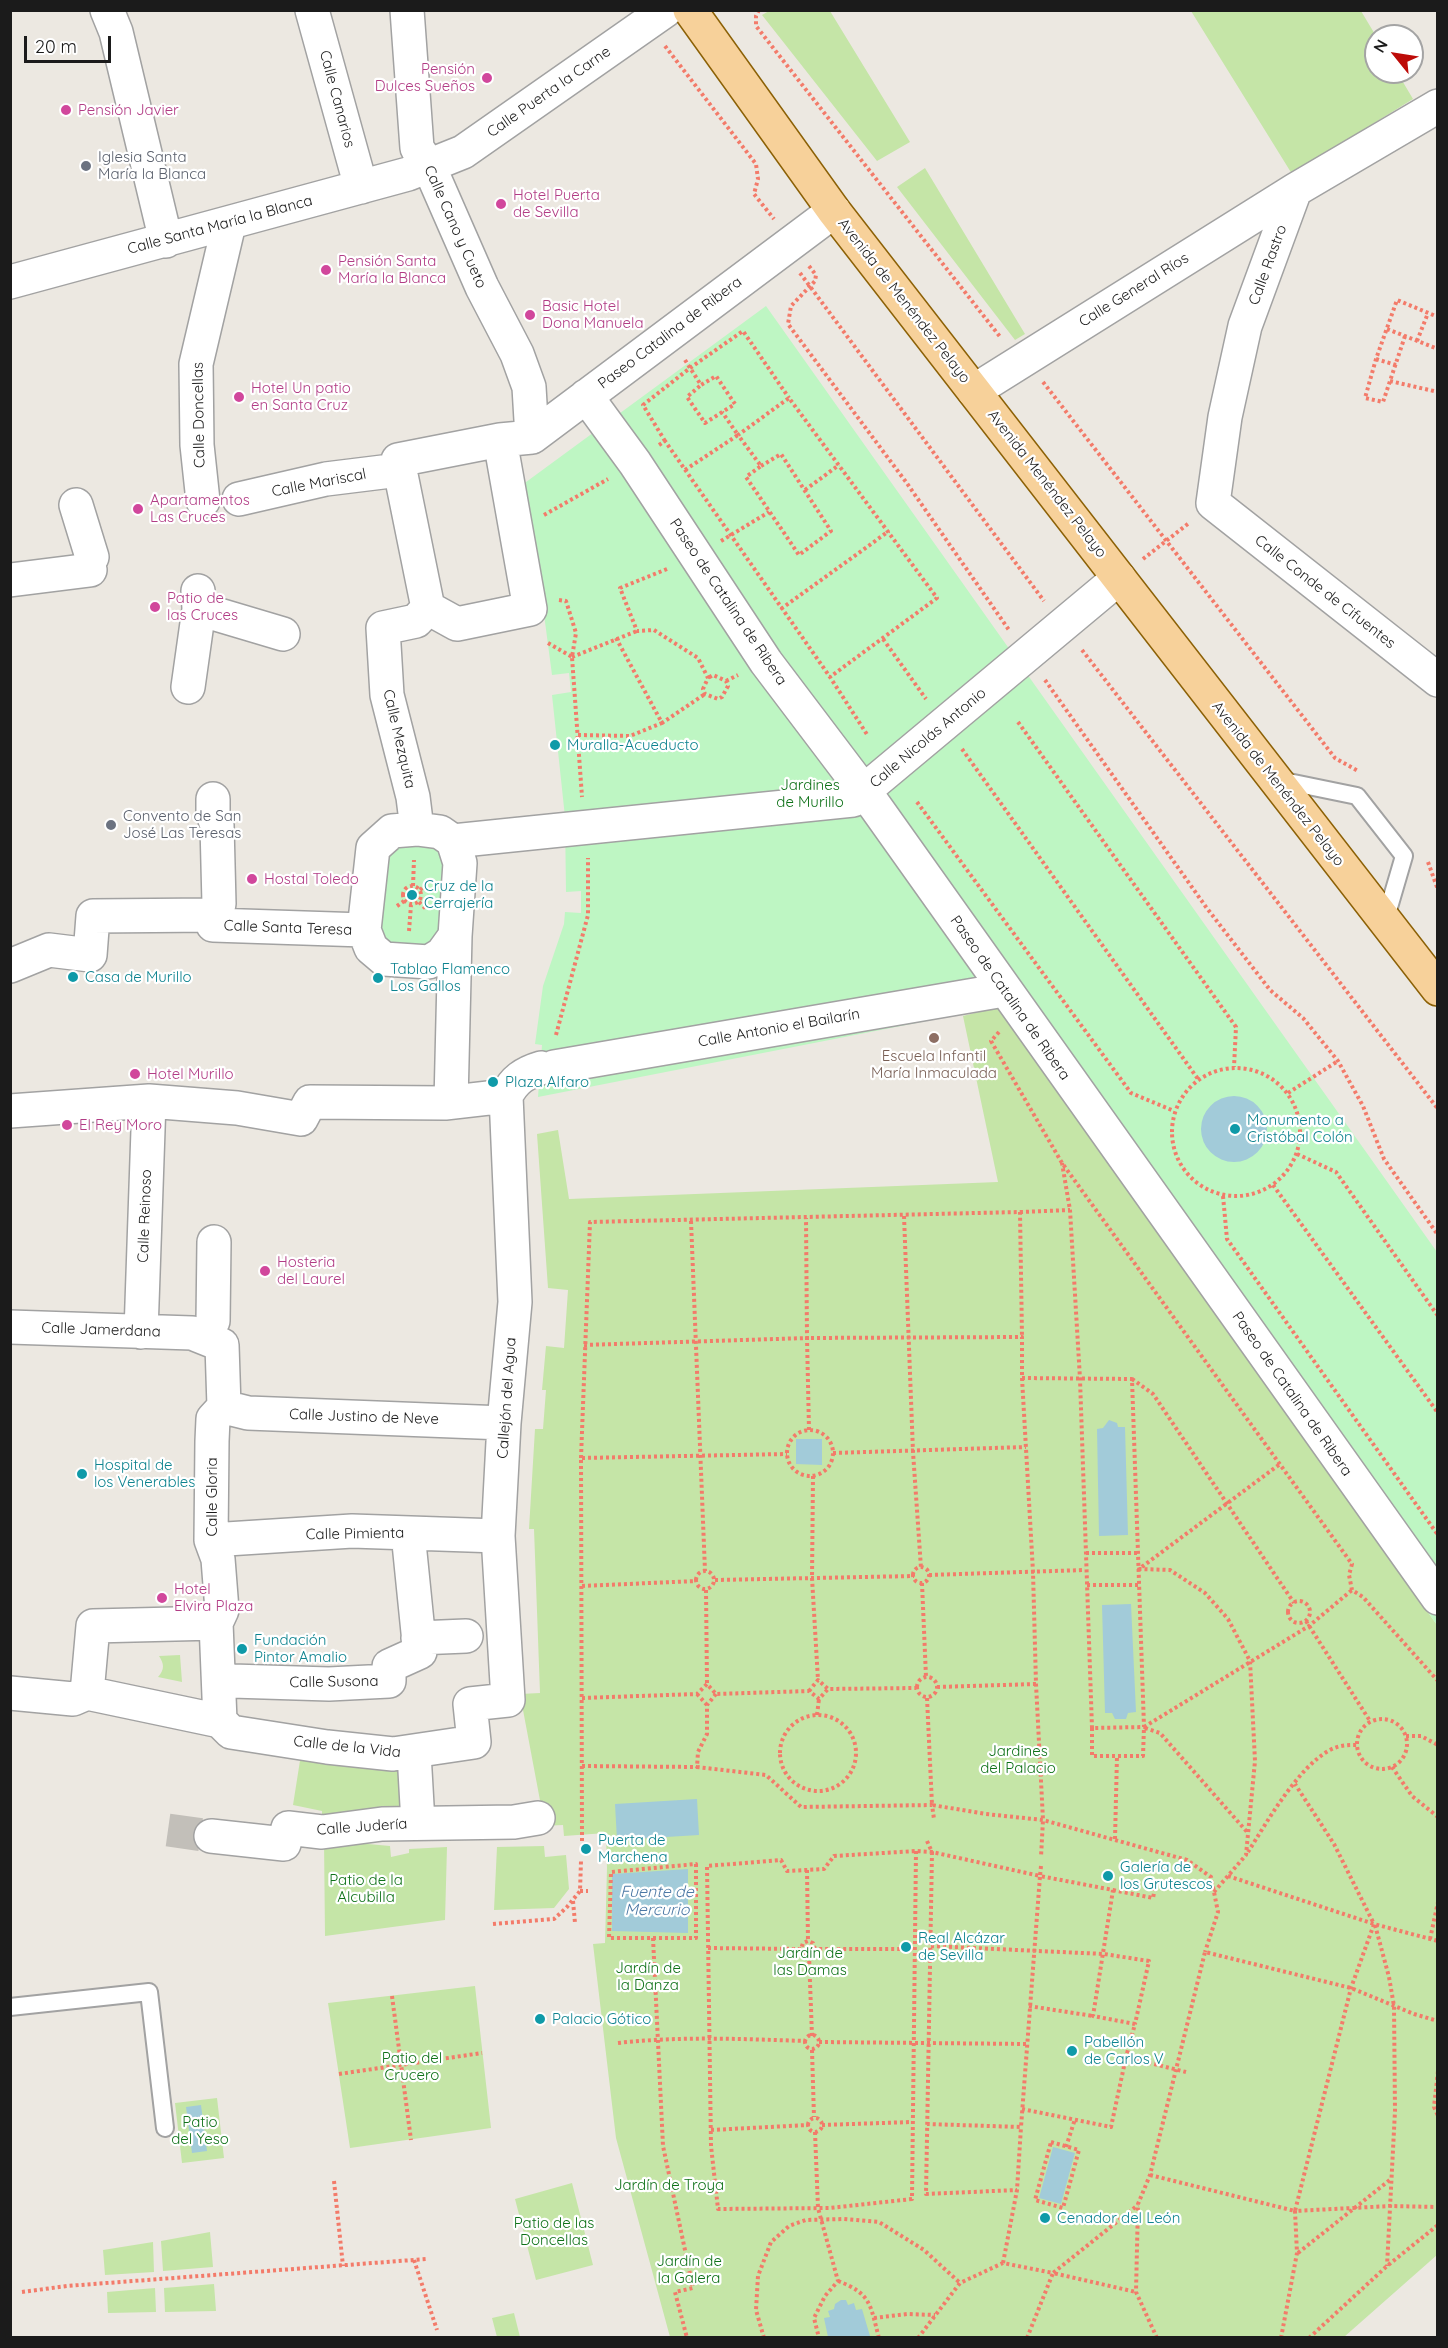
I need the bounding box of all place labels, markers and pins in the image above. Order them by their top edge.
place label: Pensión Dulces Sueños [375,60,475,95]
marker: Pensión Dulces Sueños [480,71,494,85]
place label: Pensión Javier [78,101,179,119]
marker: Pensión Javier [59,103,73,117]
place label: Iglesia Santa María la Blanca [98,148,206,183]
marker: Iglesia Santa María la Blanca [79,159,93,173]
place label: Hotel Puerta de Sevilla [513,186,600,221]
marker: Hotel Puerta de Sevilla [494,197,508,211]
place label: Pensión Santa María la Blanca [338,252,446,287]
marker: Pensión Santa María la Blanca [319,263,333,277]
place label: Basic Hotel Dona Manuela [542,297,644,332]
marker: Basic Hotel Dona Manuela [523,308,537,322]
place label: Hotel Un patio en Santa Cruz [251,379,351,414]
marker: Hotel Un patio en Santa Cruz [232,390,246,404]
place label: Apartamentos Las Cruces [150,491,250,526]
marker: Apartamentos Las Cruces [131,502,145,516]
place label: Patio de las Cruces [167,589,238,624]
marker: Patio de las Cruces [148,600,162,614]
place label: Muralla-Acueducto [567,736,699,754]
marker: Muralla-Acueducto [548,738,562,752]
place label: Convento de San José Las Teresas [123,807,241,842]
marker: Convento de San José Las Teresas [104,818,118,832]
place label: Hostal Toledo [264,870,359,888]
marker: Hostal Toledo [245,872,259,886]
place label: Cruz de la Cerrajería [424,877,494,912]
marker: Cruz de la Cerrajería [405,888,419,902]
place label: Tablao Flamenco Los Gallos [390,960,510,995]
place label: Casa de Murillo [85,968,192,986]
marker: Casa de Murillo [66,970,80,984]
marker: Tablao Flamenco Los Gallos [371,971,385,985]
marker: Escuela Infantil María Inmaculada [927,1031,941,1045]
place label: Escuela Infantil María Inmaculada [871,1047,997,1082]
place label: Hotel Murillo [147,1065,234,1083]
marker: Hotel Murillo [128,1067,142,1081]
place label: Plaza Alfaro [505,1073,589,1091]
marker: Plaza Alfaro [486,1075,500,1089]
place label: Monumento a Cristóbal Colón [1247,1111,1353,1146]
place label: El Rey Moro [79,1116,162,1134]
marker: El Rey Moro [60,1118,74,1132]
marker: Monumento a Cristóbal Colón [1228,1122,1242,1136]
place label: Hosteria del Laurel [277,1253,345,1288]
marker: Hosteria del Laurel [258,1264,272,1278]
place label: Hospital de los Venerables [94,1456,195,1491]
marker: Hospital de los Venerables [75,1467,89,1481]
place label: Hotel Elvira Plaza [174,1580,253,1615]
marker: Hotel Elvira Plaza [155,1591,169,1605]
place label: Fundación Pintor Amalio [254,1631,347,1666]
marker: Fundación Pintor Amalio [235,1642,249,1656]
place label: Puerta de Marchena [598,1831,667,1866]
marker: Puerta de Marchena [579,1842,593,1856]
place label: Galería de los Grutescos [1120,1858,1213,1893]
marker: Galería de los Grutescos [1101,1869,1115,1883]
place label: Real Alcázar de Sevilla [918,1929,1005,1964]
marker: Real Alcázar de Sevilla [899,1940,913,1954]
place label: Palacio Gótico [552,2010,651,2028]
marker: Palacio Gótico [533,2012,547,2026]
place label: Pabellón de Carlos V [1084,2033,1164,2068]
marker: Pabellón de Carlos V [1065,2044,1079,2058]
place label: Cenador del León [1057,2209,1180,2227]
marker: Cenador del León [1038,2211,1052,2225]

